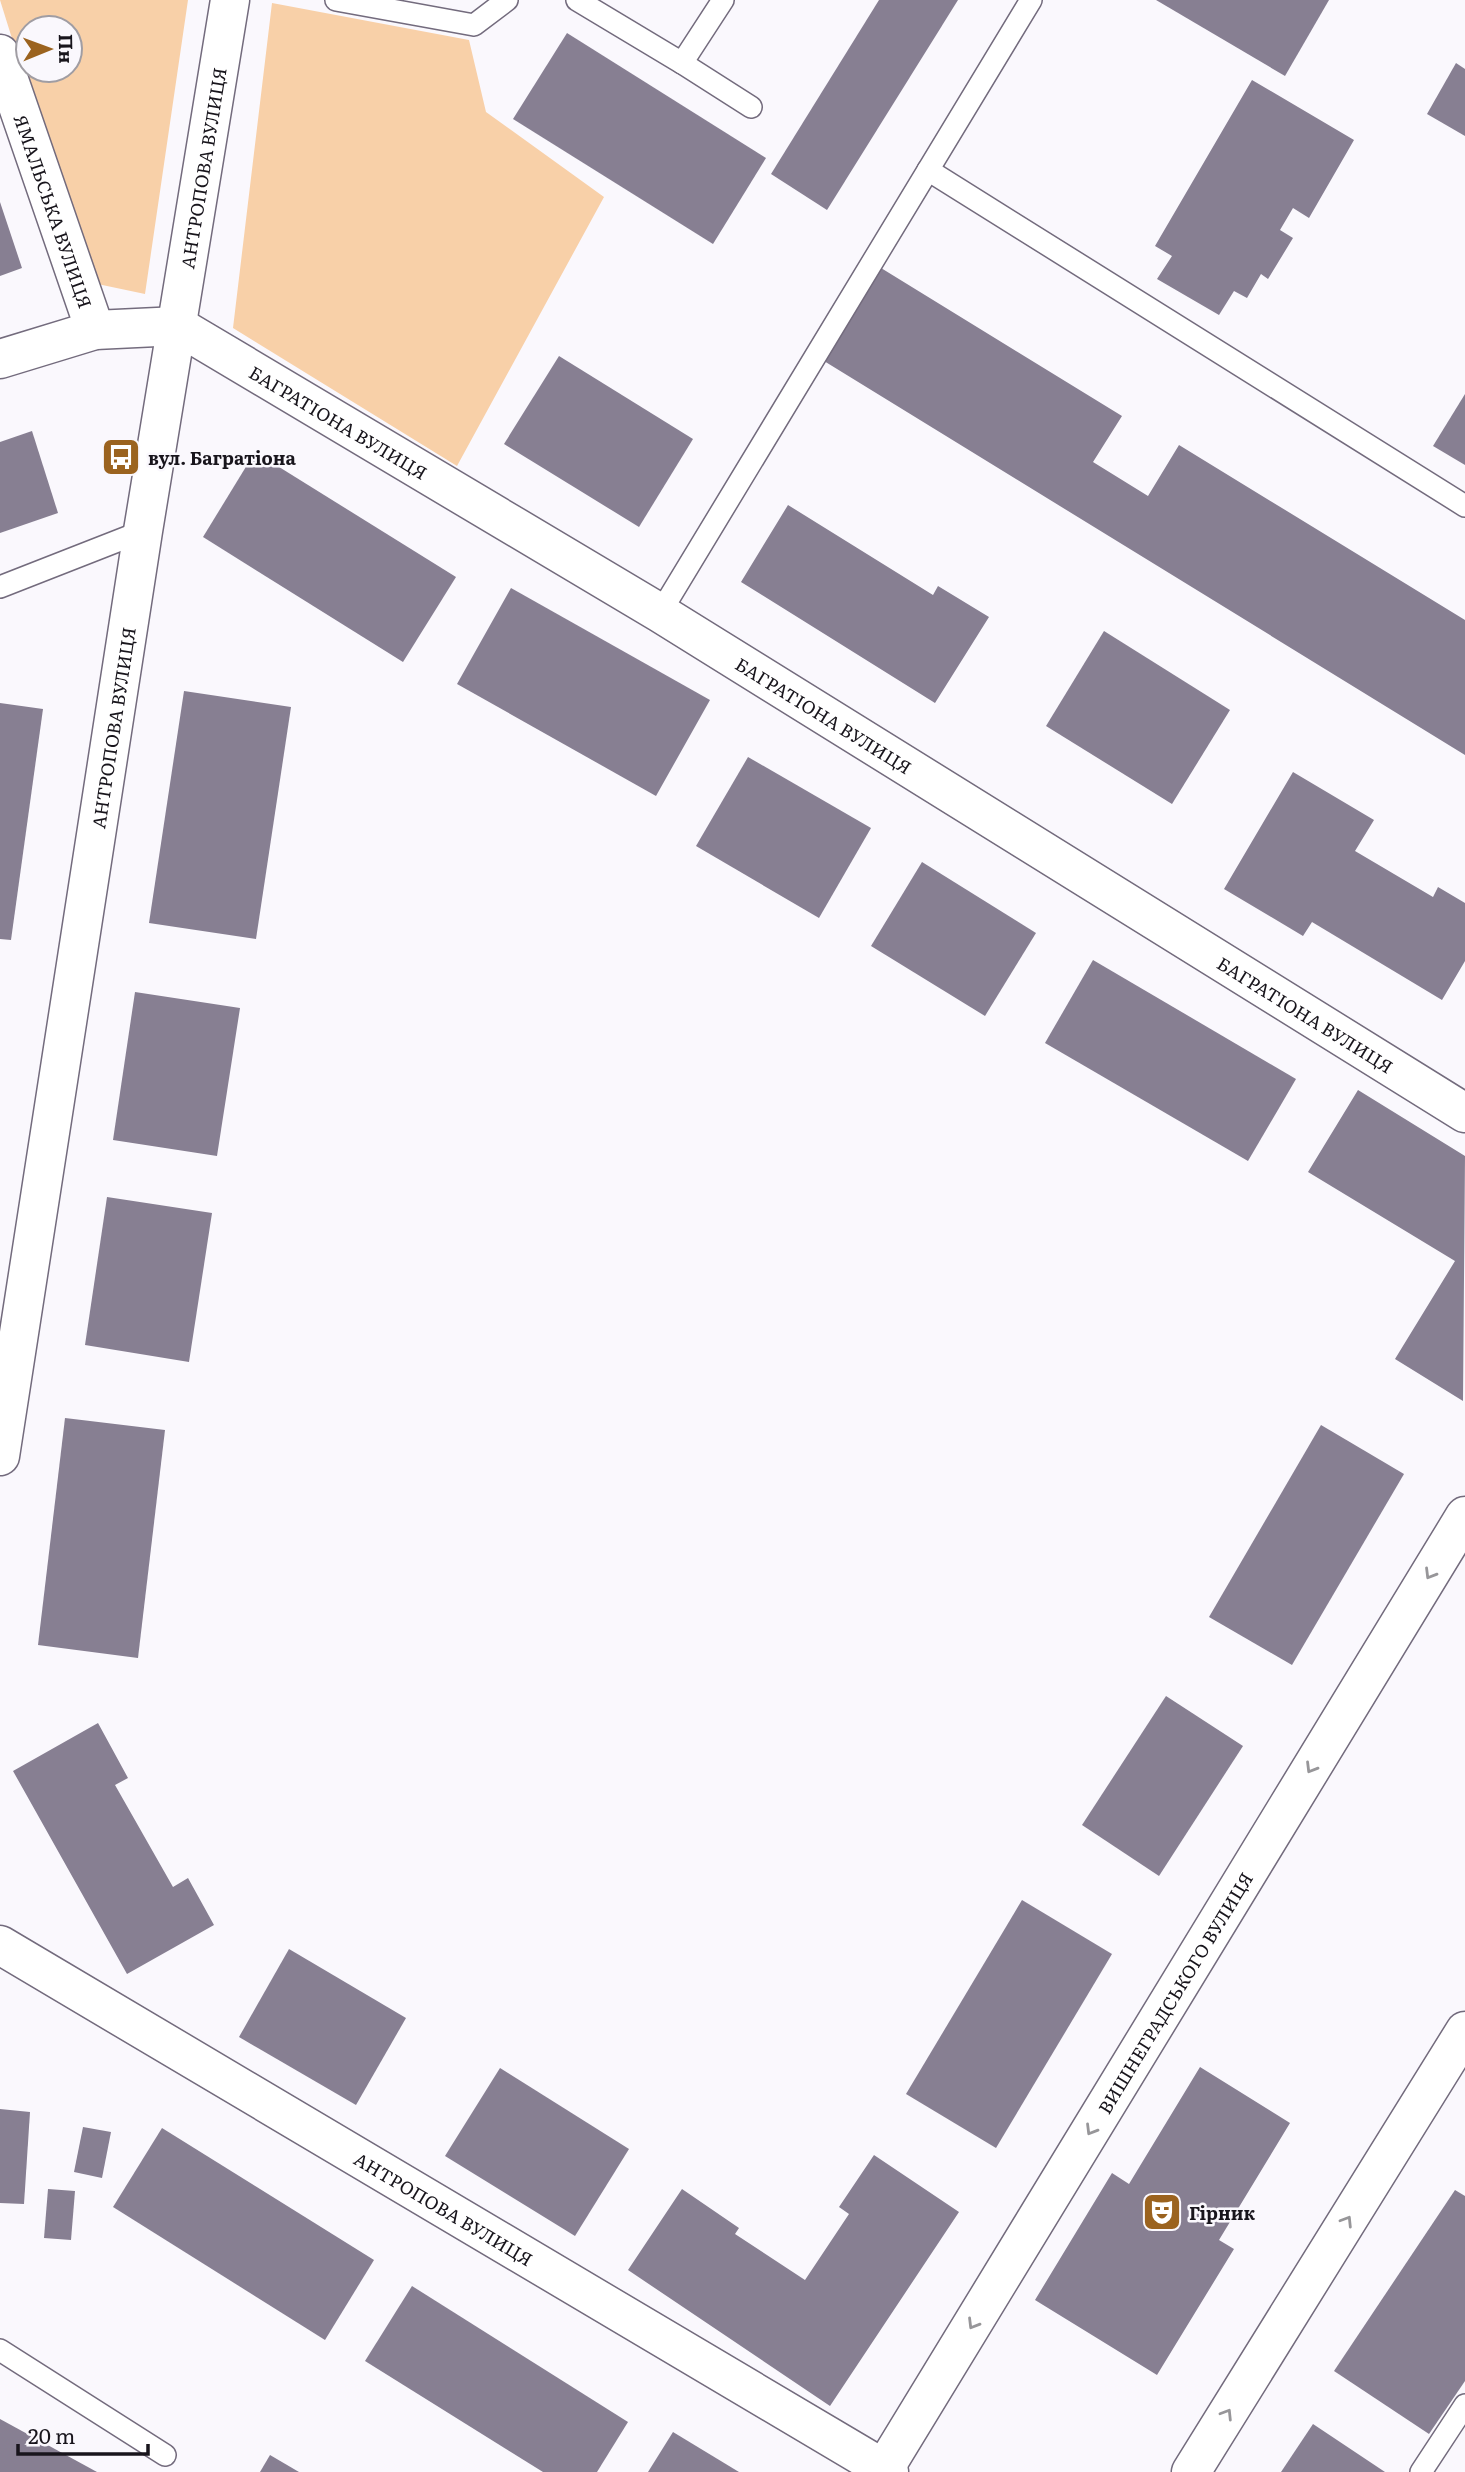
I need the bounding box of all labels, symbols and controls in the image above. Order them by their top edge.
north arrow [14,14,84,84]
text: Пн [53,34,81,64]
street label: АНТРОПОВА ВУЛИЦЯ [173,65,232,271]
street label: ЯМАЛЬСЬКА ВУЛИЦЯ [8,110,100,312]
street label: БАГРАТІОНА ВУЛИЦЯ [245,358,433,485]
bus stop icon: вул. Багратіона [100,436,142,478]
place label: вул. Багратіона [148,444,297,471]
street label: АНТРОПОВА ВУЛИЦЯ [84,625,141,830]
street label: БАГРАТІОНА ВУЛИЦЯ [731,650,917,780]
street label: БАГРАТІОНА ВУЛИЦЯ [1212,949,1399,1079]
one-way arrow [1425,1566,1438,1579]
one-way arrow [1307,1761,1320,1774]
street label: ВИШНЕГРАДСЬКОГО ВУЛИЦЯ [1090,1866,1259,2119]
one-way arrow [1086,2122,1099,2135]
street label: АНТРОПОВА ВУЛИЦЯ [349,2145,538,2272]
theatre icon: Гірник [1141,2191,1183,2233]
place label: Гірник [1189,2199,1255,2226]
one-way arrow [1339,2215,1352,2228]
one-way arrow [968,2317,981,2330]
one-way arrow [1219,2409,1232,2422]
scale bar [18,2412,147,2456]
text: 20 m [28,2419,75,2450]

